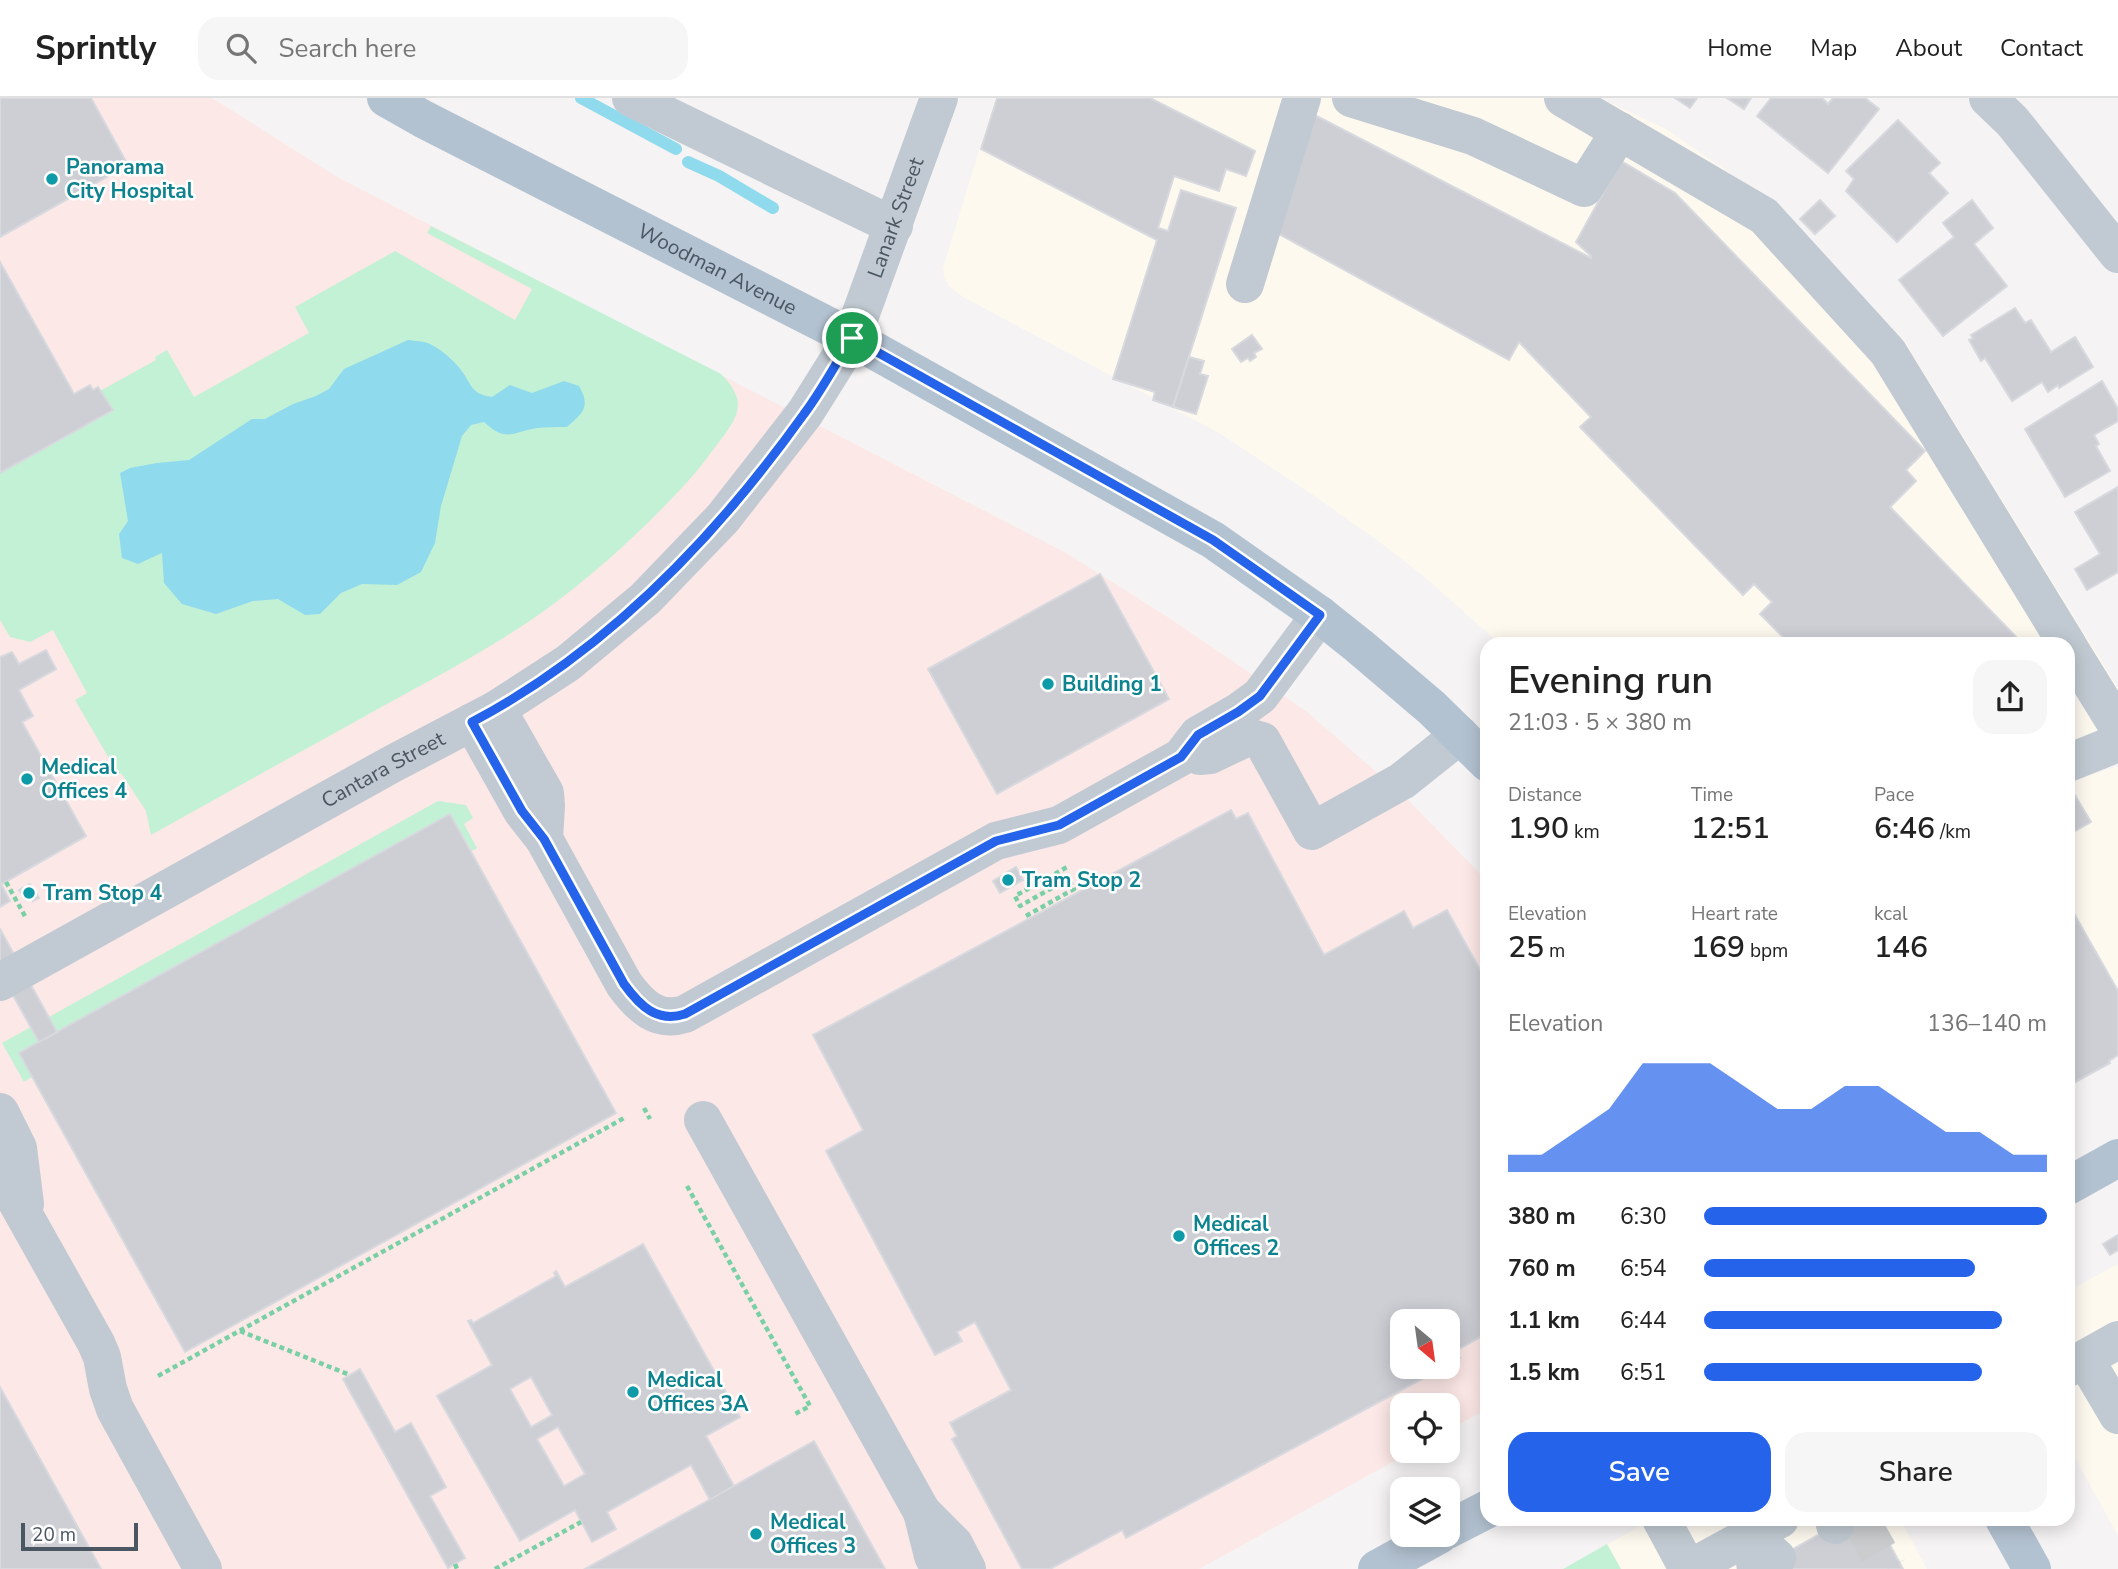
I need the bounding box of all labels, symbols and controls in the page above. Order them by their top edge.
search box [198,17,688,80]
text: Sprintly [35,26,156,71]
icon: search [222,29,260,67]
text: Search here [278,31,416,66]
text: Home [1707,32,1772,64]
text: Map [1810,32,1857,64]
text: About [1895,32,1962,64]
text: Contact [2000,32,2083,64]
place label: Panorama City Hospital [66,153,194,205]
street label: Lanark Street [861,153,931,282]
marker: Panorama City Hospital [44,171,60,187]
street label: Woodman Avenue [633,217,802,322]
pin [822,308,882,368]
icon: arrive [833,319,871,357]
text: Evening run [1508,655,1713,706]
button: share [1973,660,2047,734]
place label: Building 1 [1062,670,1162,698]
marker: Building 1 [1040,676,1056,692]
text: 21:03 · 5 × 380 m [1508,707,1692,738]
street label: Cantara Street [316,724,450,815]
place label: Medical Offices 4 [41,753,127,805]
marker: Medical Offices 4 [19,771,35,787]
text: Distance [1508,782,1582,808]
text: Time [1691,782,1733,808]
text: Pace [1874,782,1914,808]
text: 1.90 [1508,808,1569,849]
text: 12:51 [1691,808,1770,849]
text: 6:46 [1874,808,1935,849]
text: km [1569,819,1600,845]
text: /km [1935,819,1971,845]
place label: Tram Stop 2 [1022,866,1141,894]
marker: Tram Stop 2 [1000,872,1016,888]
place label: Tram Stop 4 [43,879,163,907]
marker: Tram Stop 4 [21,885,37,901]
text: Elevation [1508,901,1587,927]
text: Heart rate [1691,901,1778,927]
text: kcal [1874,901,1908,927]
text: 25 [1508,927,1544,968]
text: 169 [1691,927,1745,968]
text: 146 [1874,927,1928,968]
text: m [1544,938,1565,964]
text: bpm [1745,938,1788,964]
text: Elevation [1508,1008,1603,1039]
text: 136–140 m [1927,1008,2047,1039]
text: 380 m [1508,1201,1576,1232]
text: 6:30 [1620,1201,1667,1232]
place label: Medical Offices 2 [1193,1210,1279,1262]
marker: Medical Offices 2 [1171,1228,1187,1244]
text: 760 m [1508,1253,1576,1284]
text: 6:54 [1620,1253,1667,1284]
text: 1.1 km [1508,1305,1580,1336]
text: 6:44 [1620,1305,1667,1336]
north arrow [1390,1309,1460,1379]
map controls [1390,1309,1460,1547]
text: 1.5 km [1508,1357,1580,1388]
text: 6:51 [1620,1357,1667,1388]
place label: Medical Offices 3A [647,1366,749,1418]
marker: Medical Offices 3A [625,1384,641,1400]
button: locate [1390,1393,1460,1463]
button: Save [1508,1432,1771,1512]
button: Share [1785,1432,2047,1512]
button: layers [1390,1477,1460,1547]
place label: Medical Offices 3 [770,1508,856,1560]
scale bar [21,1520,138,1552]
text: 20 m [32,1522,76,1548]
marker: Medical Offices 3 [748,1526,764,1542]

